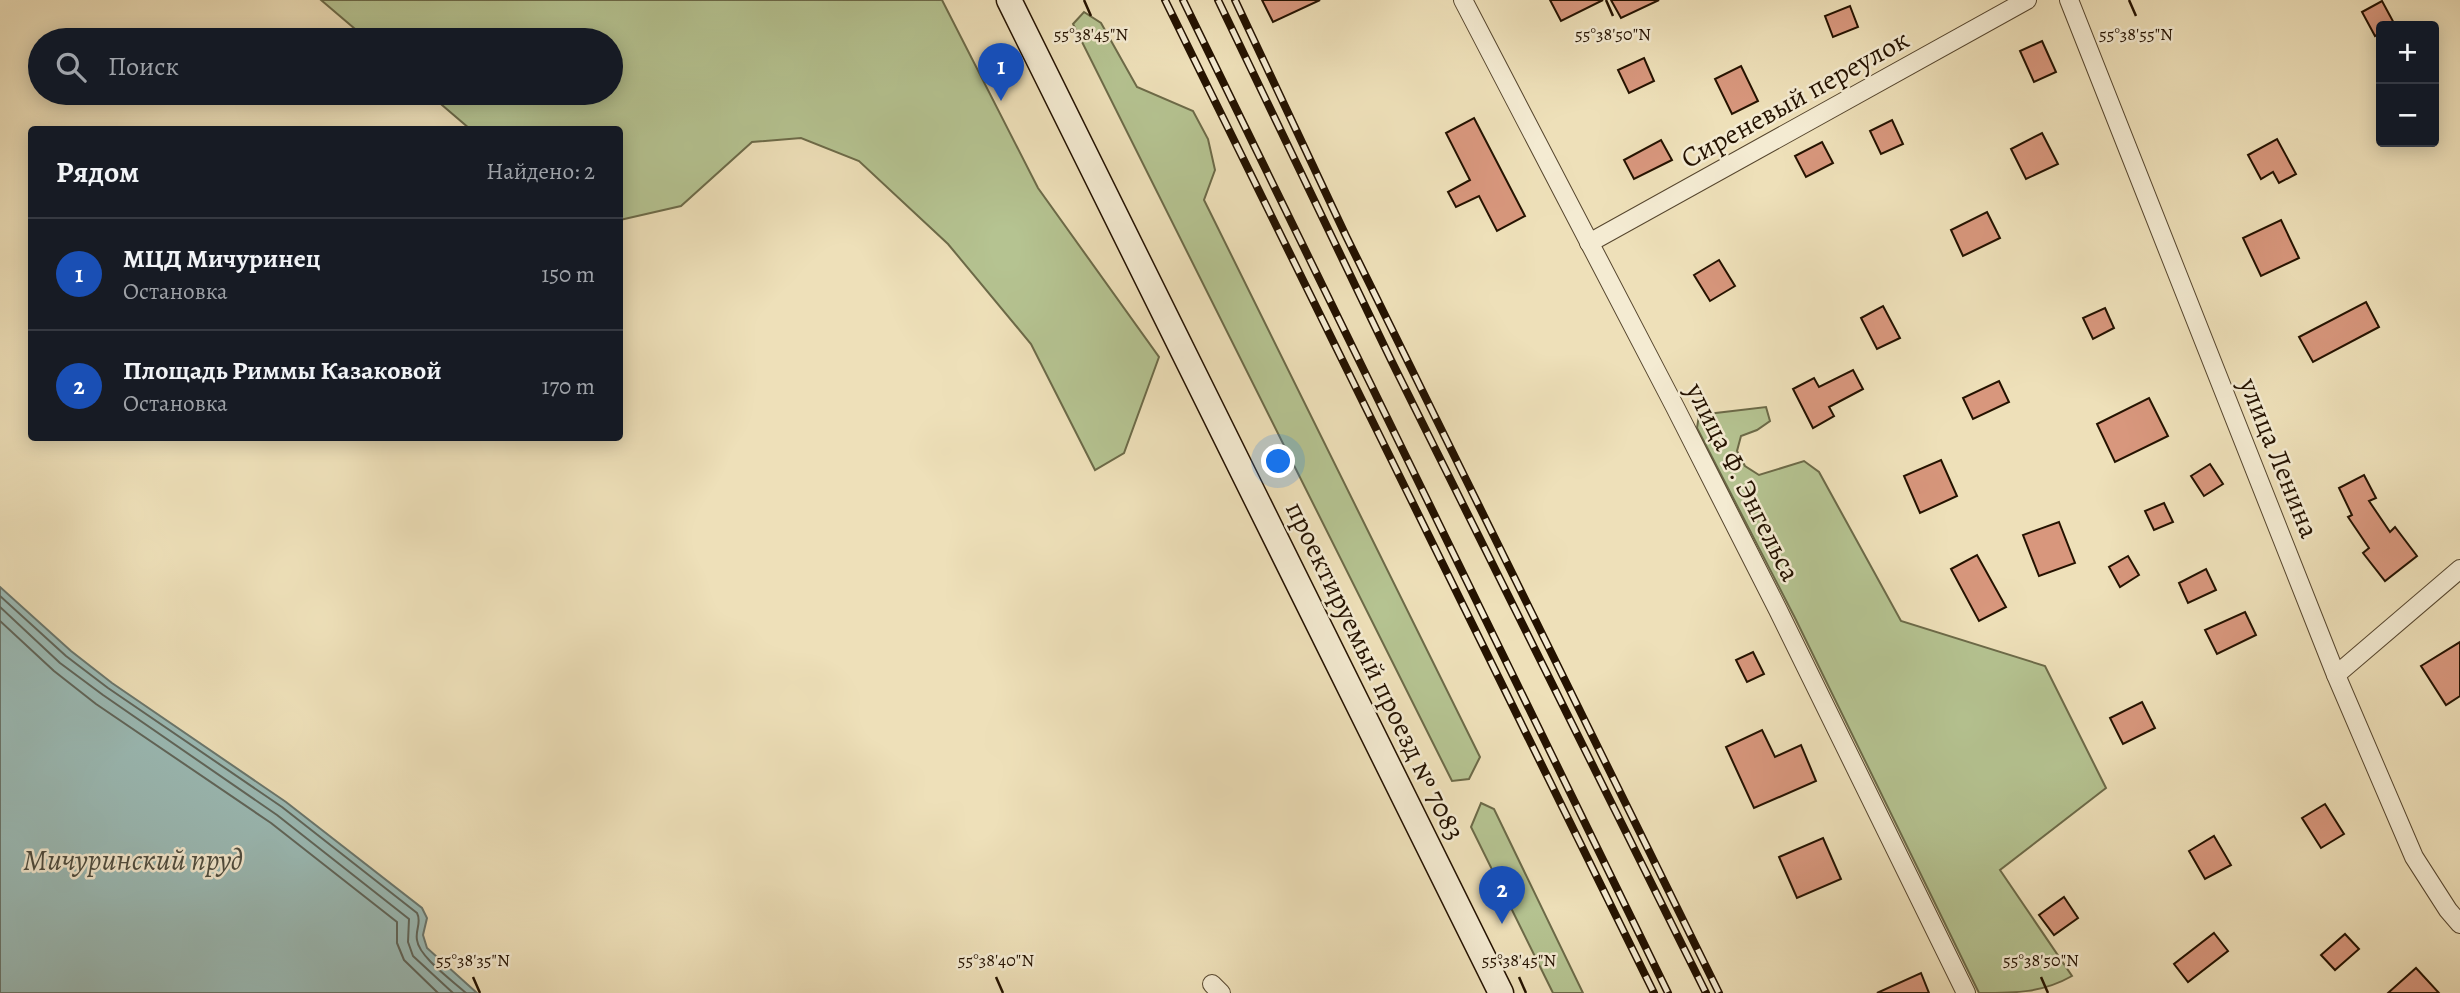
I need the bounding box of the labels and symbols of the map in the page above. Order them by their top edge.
street label: Сиреневый переулок [1674,20,1916,178]
text: 55°38'45"N [1054,22,1128,46]
text: 55°38'50"N [1575,22,1651,46]
text: 55°38'55"N [2099,22,2173,46]
pin: 1 [978,43,1024,101]
street label: улица Ленина [2229,371,2328,544]
street label: улица Ф. Энгельса [1676,375,1809,588]
your location [1261,444,1295,478]
street label: проектируемый проезд № 7083 [1276,495,1474,847]
water label: Мичуринский пруд [23,840,243,880]
pin: 2 [1479,866,1525,924]
text: 55°38'35"N [436,948,510,972]
text: 55°38'40"N [958,948,1034,972]
text: 55°38'45"N [1482,948,1556,972]
text: 55°38'50"N [2003,948,2079,972]

